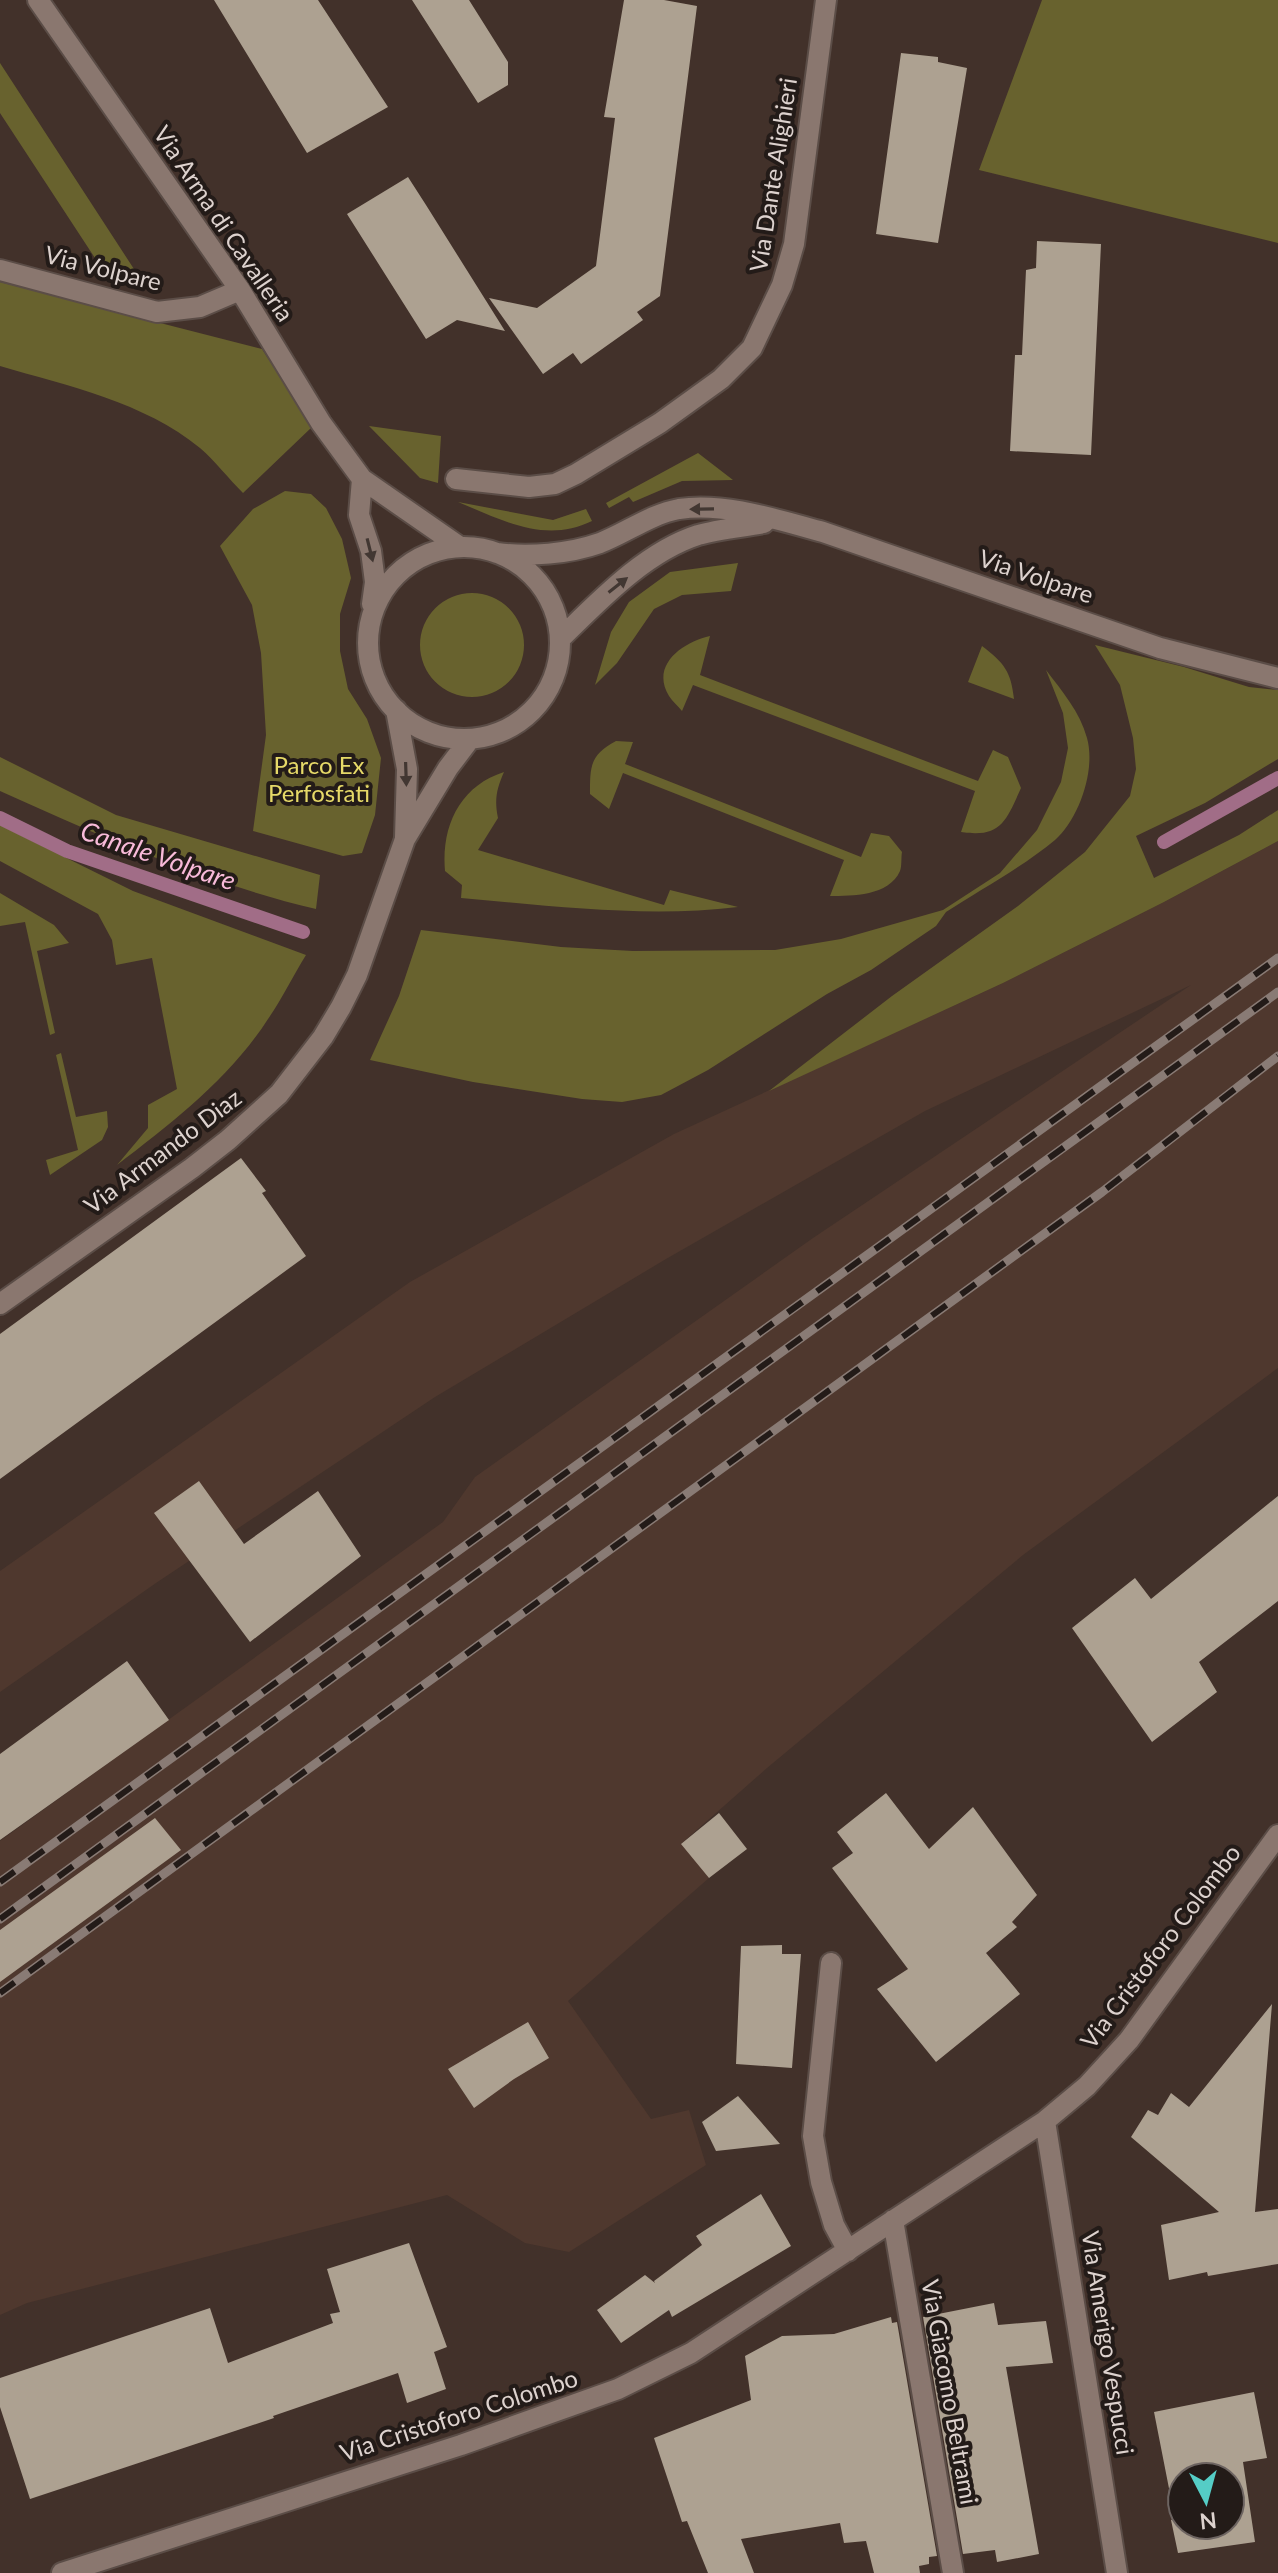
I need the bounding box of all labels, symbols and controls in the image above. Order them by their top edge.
street label: Via Dante Alighieri [743,76,802,274]
street label: Via Arma di Cavalleria [148,120,300,326]
street label: Via Volpare [42,239,165,296]
one-way arrow [689,503,714,515]
one-way arrow [364,538,376,563]
street label: Via Volpare [975,542,1098,609]
one-way arrow [608,577,628,593]
park label: Parco Ex Perfosfati [268,750,370,807]
one-way arrow [399,762,412,787]
water label: Canale Volpare [77,814,240,897]
street label: Via Armando Diaz [78,1082,246,1219]
street label: Via Cristoforo Colombo [1074,1838,1246,2054]
street label: Via Amerigo Vespucci [1076,2229,1141,2457]
street label: Via Giacomo Beltrami [916,2277,985,2506]
street label: Via Cristoforo Colombo [336,2362,581,2467]
north arrow [1166,2461,1246,2541]
text: N [1198,2507,1218,2536]

